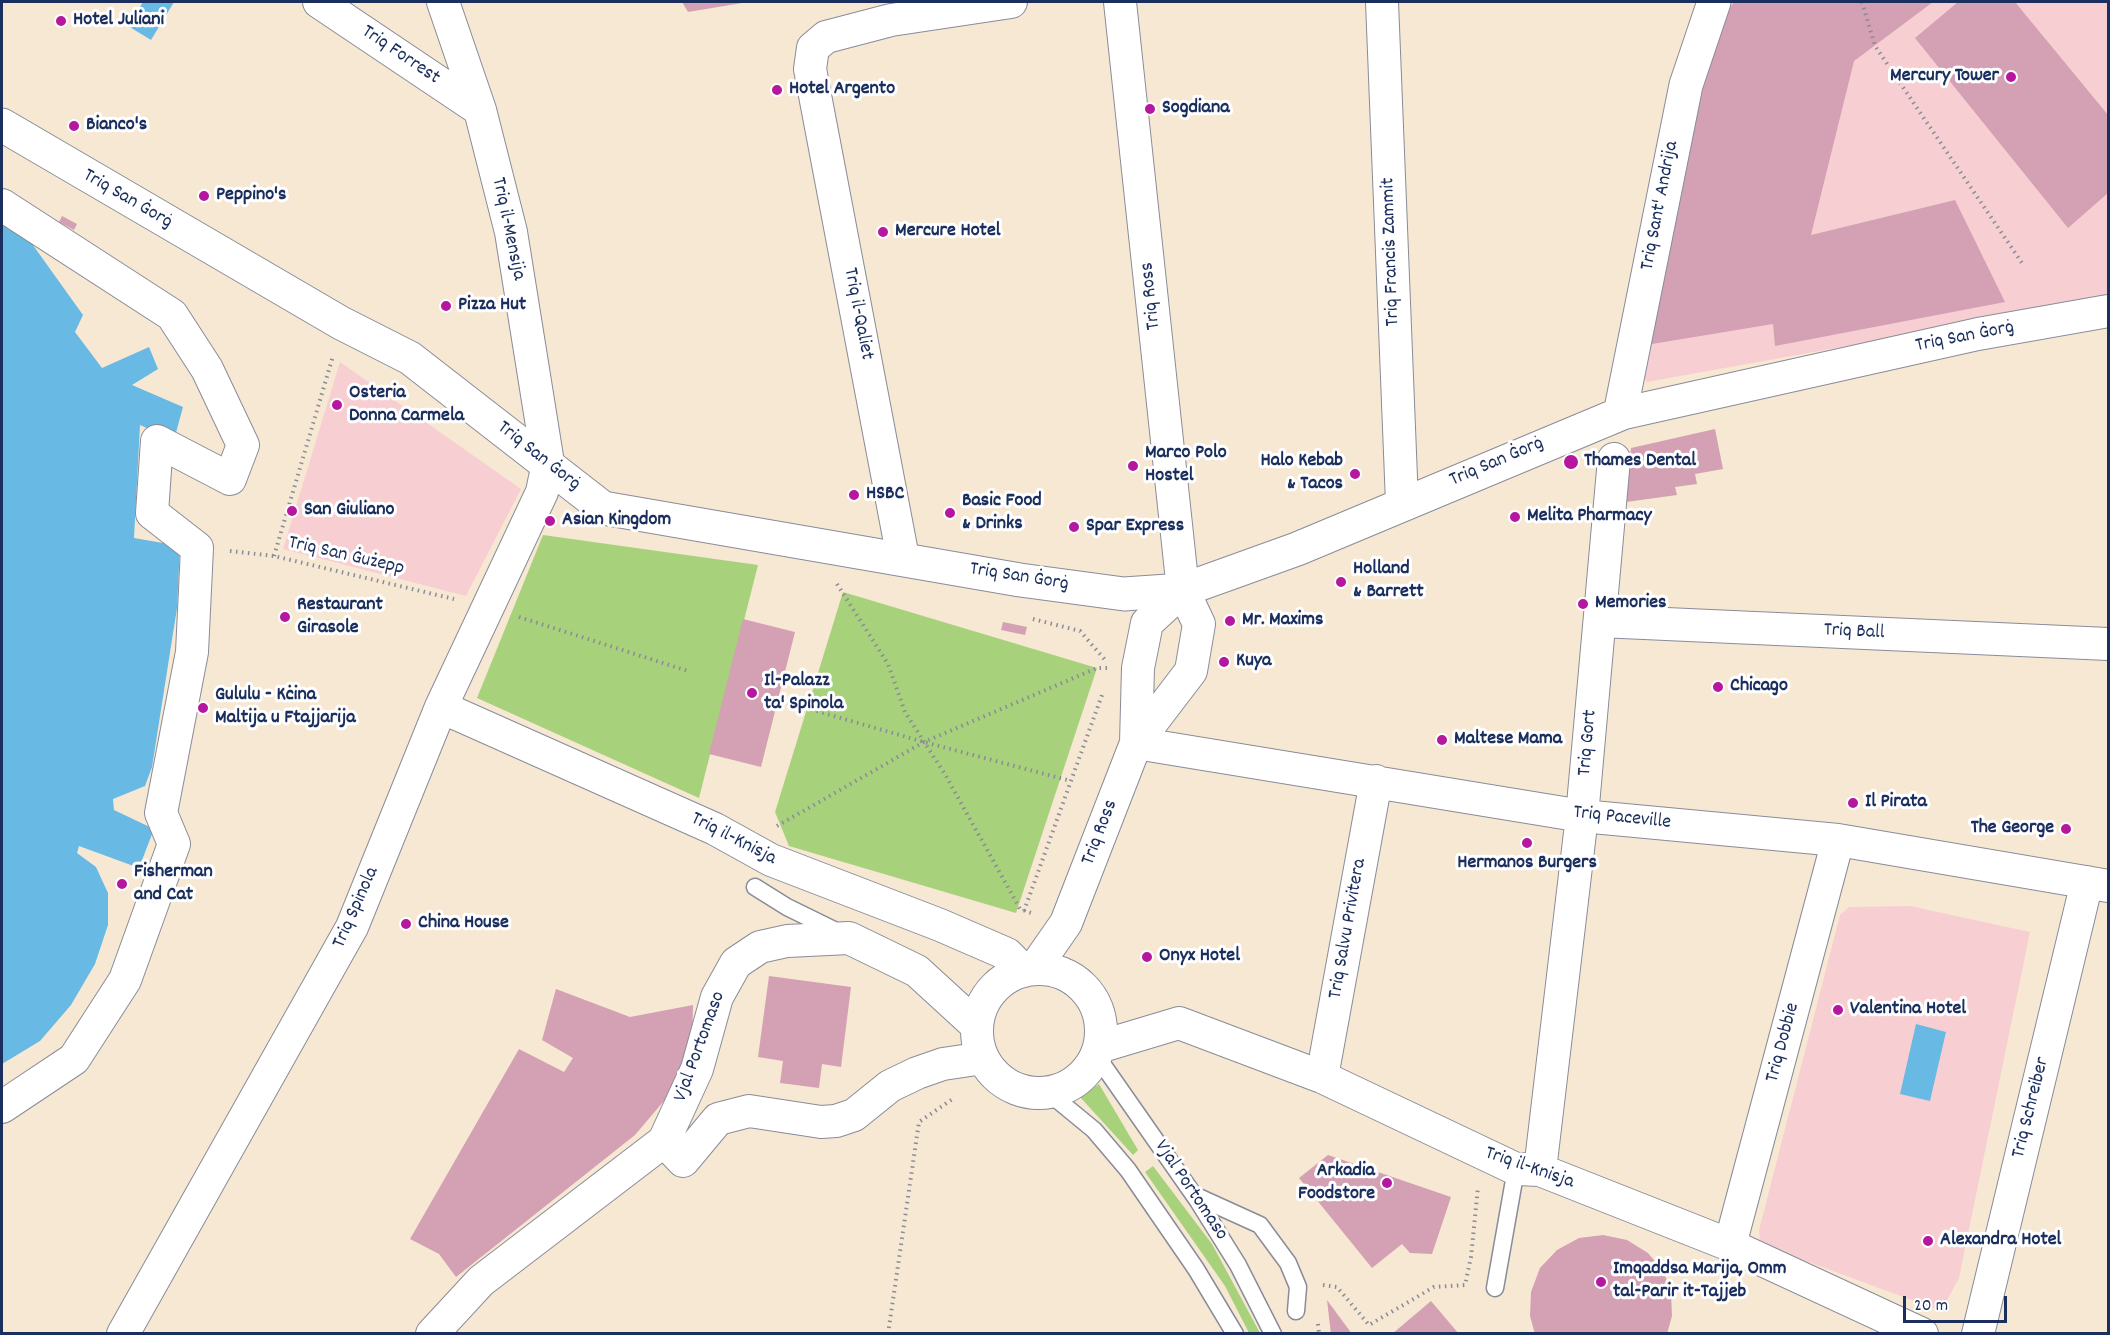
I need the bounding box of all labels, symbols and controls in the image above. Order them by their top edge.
place label: Hotel Juliani [73,9,164,33]
marker: Hotel Juliani [54,14,68,28]
street label: Triq Forrest [356,21,444,91]
place label: Mercury Tower [1890,65,1999,89]
marker: Mercury Tower [2004,70,2018,84]
place label: Hotel Argento [789,78,895,102]
marker: Hotel Argento [770,83,784,97]
place label: Sogdiana [1162,97,1230,121]
marker: Sogdiana [1143,102,1157,116]
place label: Bianco's [86,114,147,138]
marker: Bianco's [67,119,81,133]
street label: Triq Sant' Andrija [1637,139,1685,273]
street label: Triq San Ġorġ [78,165,176,235]
street label: Triq il-Mensija [484,176,530,282]
street label: Triq Francis Zammit [1377,177,1407,327]
place label: Peppino's [216,184,286,208]
marker: Peppino's [197,189,211,203]
place label: Mercure Hotel [895,220,1000,244]
marker: Mercure Hotel [876,225,890,239]
street label: Triq Ross [1137,261,1167,331]
street label: Triq il-Qaliet [836,266,878,362]
place label: Pizza Hut [458,294,526,318]
marker: Pizza Hut [439,299,453,313]
street label: Triq San Ġorġ [1914,317,2016,359]
place label: Osteria Donna Carmela [349,382,464,429]
marker: Osteria Donna Carmela [330,398,344,412]
street label: Triq San Ġorġ [491,417,585,497]
street label: Triq San Ġorġ [1446,432,1548,494]
place label: Marco Polo Hostel [1145,442,1227,489]
place label: Halo Kebab & Tacos [1260,450,1343,497]
place label: Thames Dental [1584,450,1696,474]
marker: Thames Dental [1562,453,1580,471]
marker: Marco Polo Hostel [1126,459,1140,473]
marker: Halo Kebab & Tacos [1348,467,1362,481]
place label: HSBC [866,483,904,507]
marker: HSBC [847,488,861,502]
place label: Basic Food & Drinks [962,490,1042,537]
place label: San Giuliano [304,499,394,523]
marker: San Giuliano [285,504,299,518]
place label: Melita Pharmacy [1527,505,1652,529]
marker: Basic Food & Drinks [943,506,957,520]
place label: Asian Kingdom [562,509,671,533]
marker: Melita Pharmacy [1508,510,1522,524]
marker: Asian Kingdom [543,514,557,528]
place label: Spar Express [1086,515,1184,539]
marker: Spar Express [1067,520,1081,534]
street label: Triq San Ġużepp [286,532,406,582]
street label: Triq San Ġorġ [968,558,1070,598]
place label: Holland & Barrett [1353,558,1424,605]
marker: Holland & Barrett [1334,575,1348,589]
place label: Memories [1595,592,1666,616]
place label: Restaurant Girasole [297,594,383,641]
marker: Memories [1576,597,1590,611]
place label: Mr. Maxims [1242,609,1323,633]
marker: Restaurant Girasole [278,610,292,624]
marker: Mr. Maxims [1223,614,1237,628]
street label: Triq Ball [1823,619,1885,647]
place label: Kuya [1236,650,1271,674]
marker: Kuya [1217,655,1231,669]
place label: Il-Palazz ta' Spinola [764,670,843,717]
place label: Chicago [1730,675,1788,699]
marker: Chicago [1711,680,1725,694]
place label: Gululu - Kċina Maltija u Ftajjarija [215,684,356,731]
marker: Il-Palazz ta' Spinola [745,686,759,700]
marker: Gululu - Kċina Maltija u Ftajjarija [196,701,210,715]
street label: Triq Gort [1574,709,1604,777]
place label: Maltese Mama [1454,728,1562,752]
marker: Maltese Mama [1435,733,1449,747]
place label: Il Pirata [1865,791,1927,815]
marker: Il Pirata [1846,796,1860,810]
street label: Triq Ross [1078,797,1124,869]
street label: Triq Paceville [1572,802,1672,836]
street label: Triq il-Knisja [686,808,780,872]
place label: The George [1971,817,2054,841]
marker: The George [2059,822,2073,836]
marker: Hermanos Burgers [1520,836,1534,850]
place label: Hermanos Burgers [1457,852,1597,876]
street label: Triq Salvu Privitera [1325,857,1373,1001]
place label: Fisherman and Cat [134,861,213,908]
street label: Triq Spinola [328,864,386,952]
marker: Fisherman and Cat [115,877,129,891]
place label: China House [418,912,509,936]
marker: China House [399,917,413,931]
place label: Onyx Hotel [1159,945,1240,969]
marker: Onyx Hotel [1140,950,1154,964]
street label: Vjal Portomaso [670,989,732,1105]
place label: Valentina Hotel [1850,998,1966,1022]
street label: Triq Dobbie [1762,1001,1806,1085]
marker: Valentina Hotel [1831,1003,1845,1017]
street label: Triq Schreiber [2008,1055,2056,1161]
street label: Vjal Portomaso [1148,1136,1232,1246]
street label: Triq il-Knisja [1481,1143,1577,1195]
place label: Arkadia Foodstore [1298,1160,1375,1207]
marker: Arkadia Foodstore [1380,1176,1394,1190]
place label: Alexandra Hotel [1940,1229,2061,1253]
marker: Alexandra Hotel [1921,1234,1935,1248]
place label: Imqaddsa Marija, Omm tal-Parir it-Tajjeb [1613,1258,1786,1305]
marker: Imqaddsa Marija, Omm tal-Parir it-Tajjeb [1594,1275,1608,1289]
scale bar [1906,1284,2010,1322]
text: 20 m [1914,1294,1948,1319]

